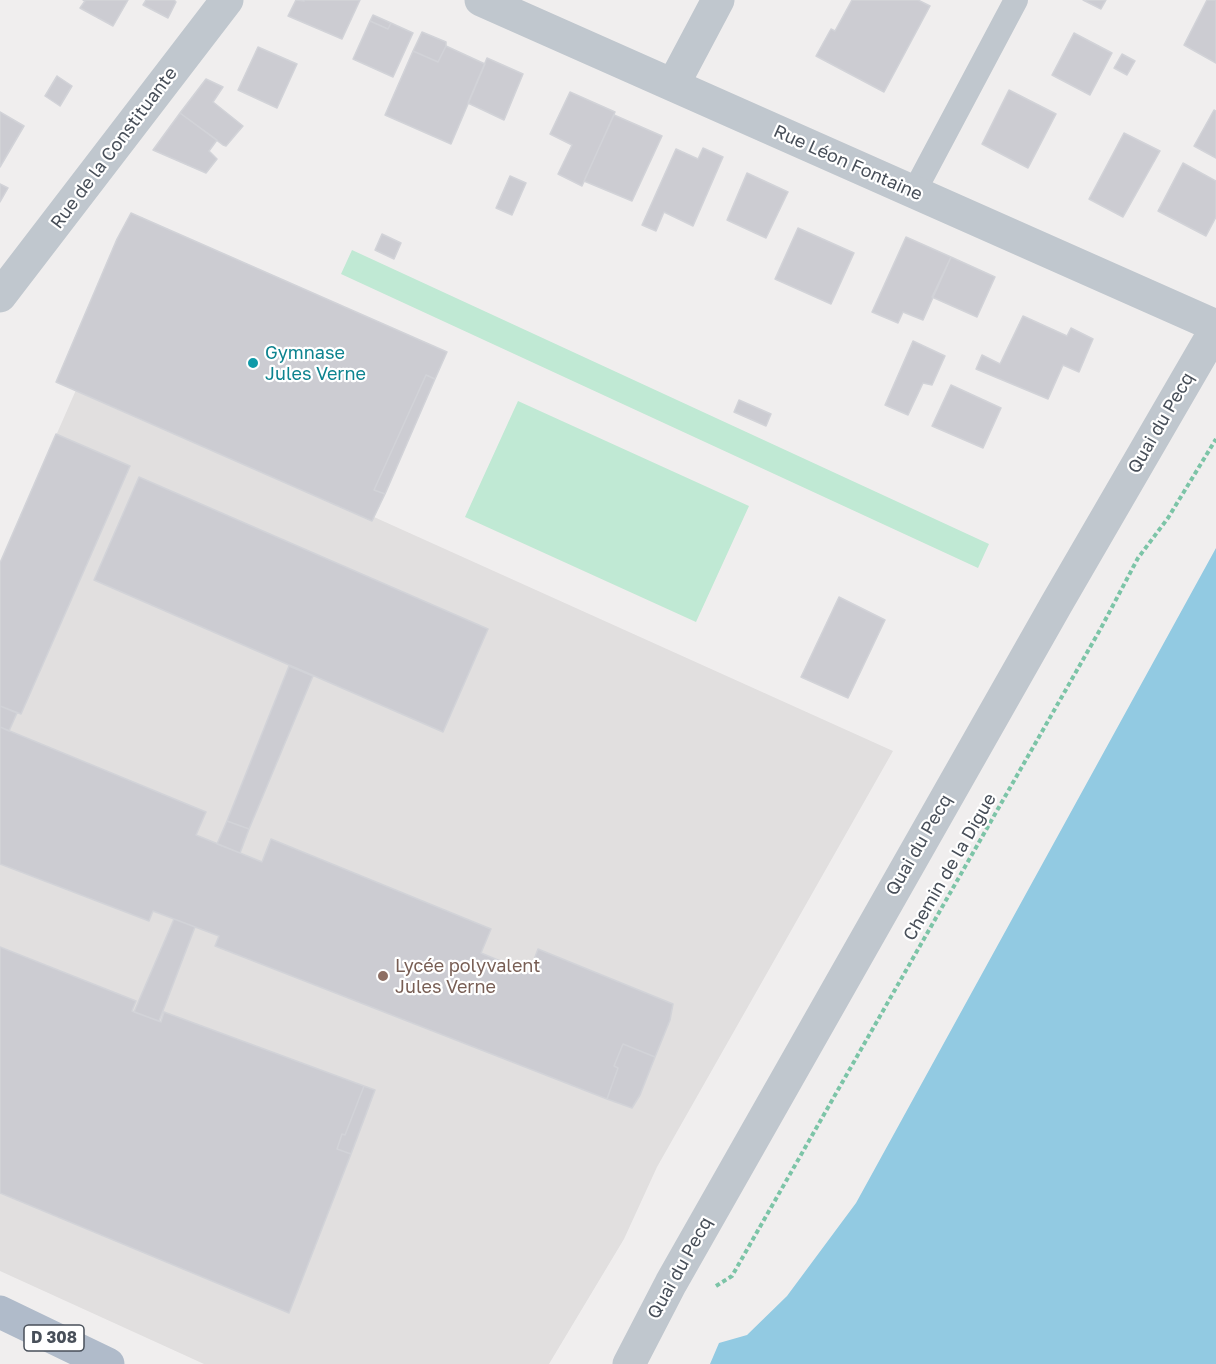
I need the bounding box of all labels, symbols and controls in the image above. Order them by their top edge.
street label: Rue de la Constituante [46,63,182,233]
street label: Rue Léon Fontaine [770,120,926,206]
place label: Gymnase Jules Verne [265,342,366,385]
marker: Gymnase Jules Verne [246,356,260,370]
street label: Quai du Pecq [1123,369,1199,477]
street label: Chemin de la Digue [899,790,1001,944]
street label: Quai du Pecq [881,791,957,899]
place label: Lycée polyvalent Jules Verne [395,955,540,998]
marker: Lycée polyvalent Jules Verne [376,969,390,983]
street label: Quai du Pecq [643,1213,717,1323]
road number: D 308 [24,1325,84,1351]

